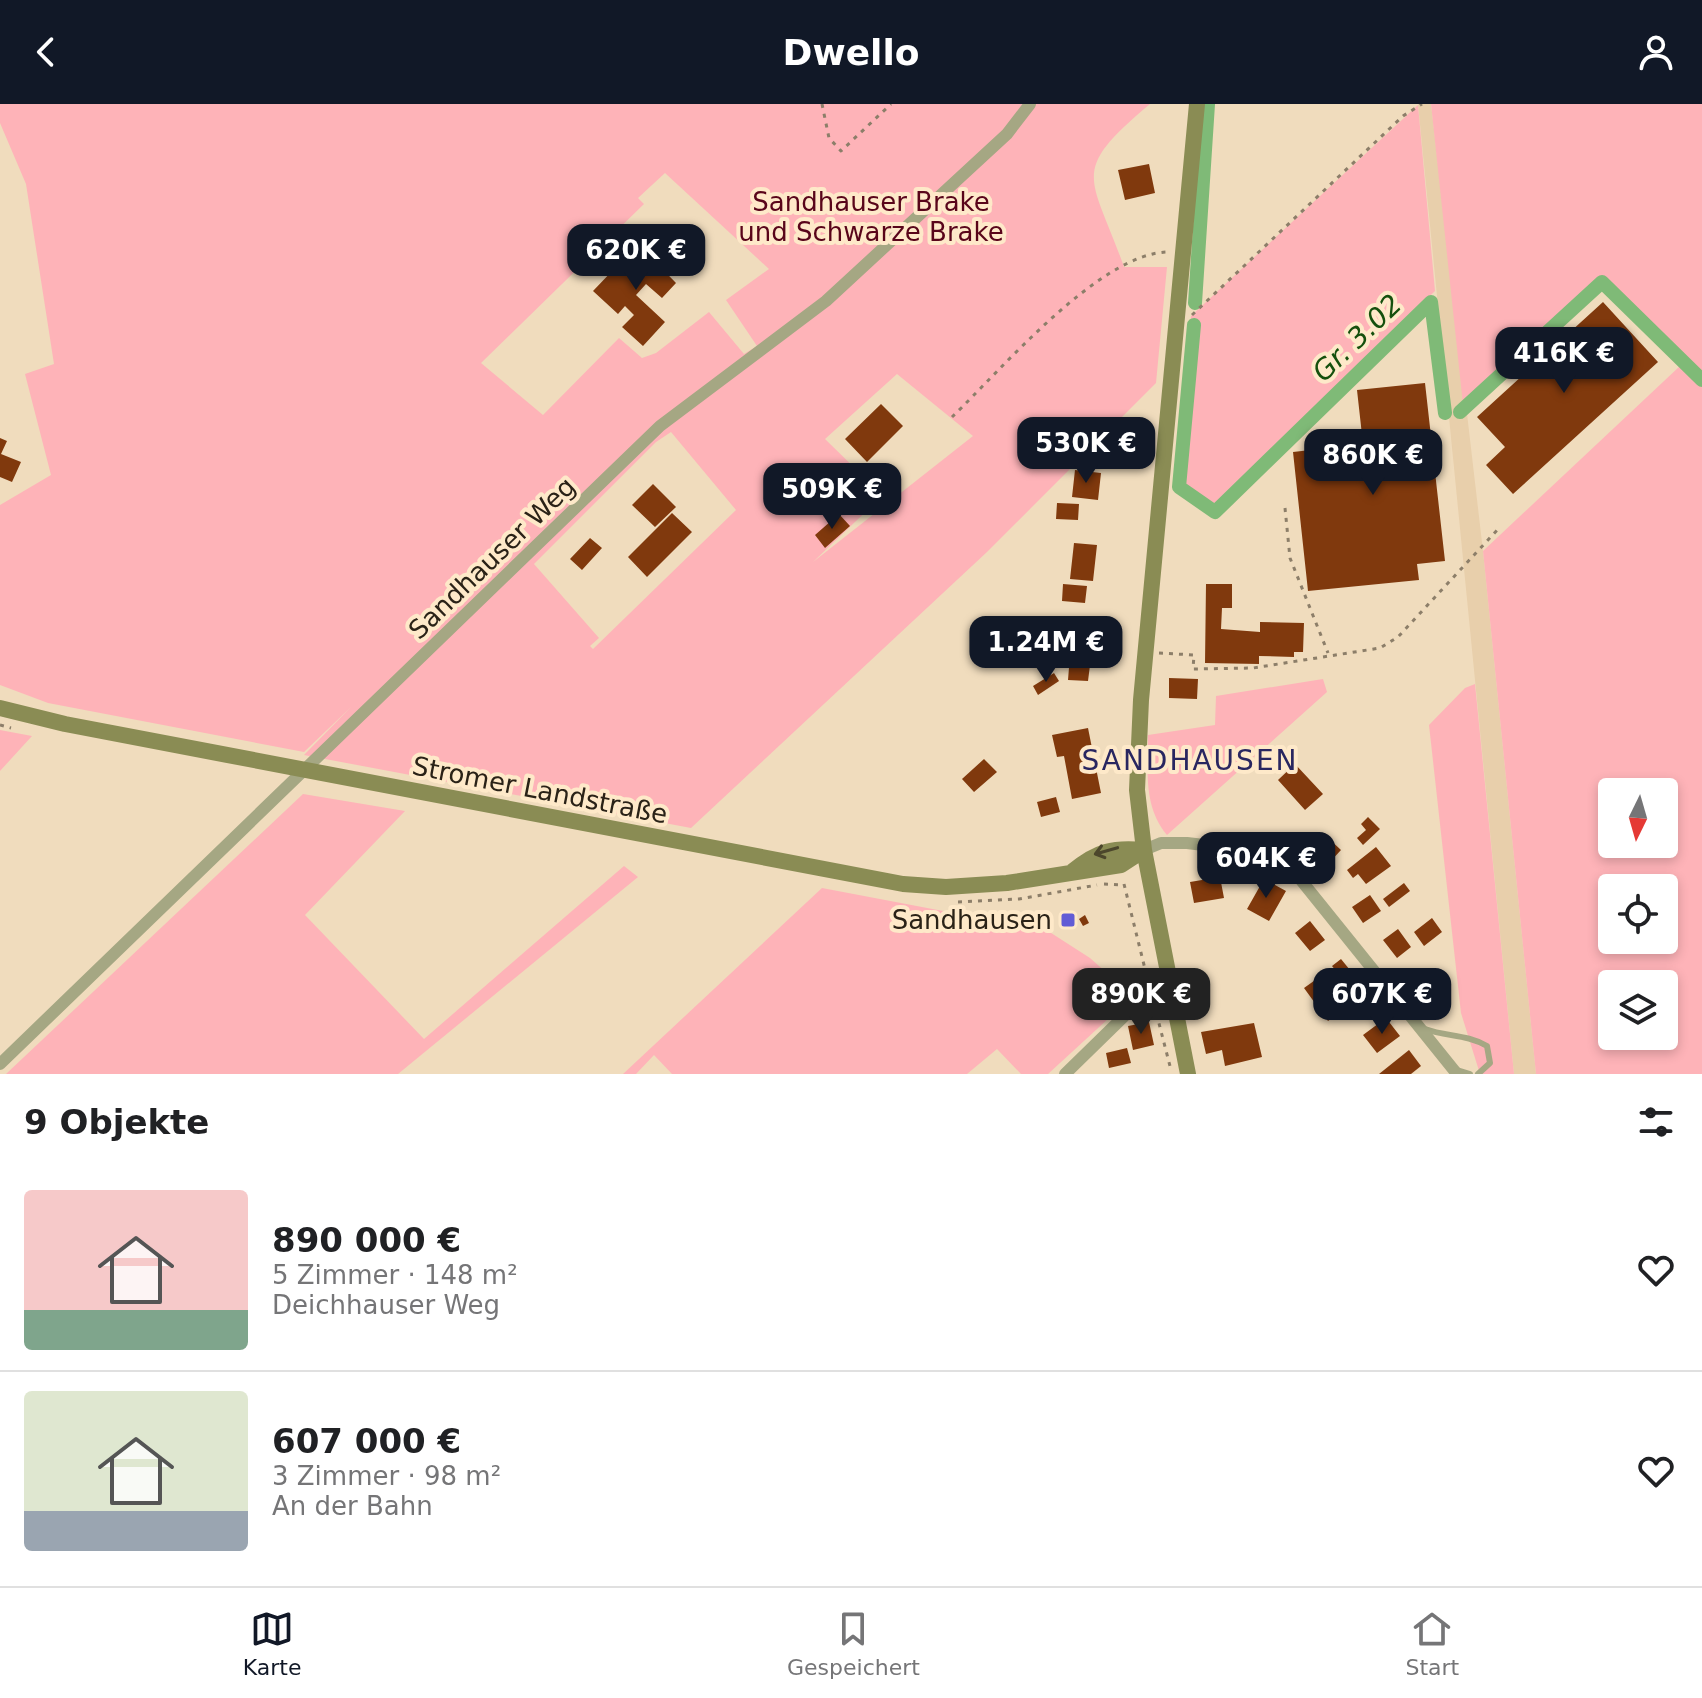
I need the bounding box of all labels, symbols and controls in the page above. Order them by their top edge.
icon: back [24,30,68,74]
icon: person [1634,30,1678,74]
text: Dwello [783,32,919,73]
park label: Sandhauser Brake und Schwarze Brake [738,187,1004,247]
pin: 620K € [571,224,701,292]
text: 620K € [585,235,687,265]
water label: Gr. 3.02 [1306,288,1408,388]
pin: 416K € [1499,327,1629,395]
text: 416K € [1513,338,1615,368]
pin: 530K € [1021,417,1151,485]
text: 530K € [1035,428,1137,458]
pin: 860K € [1308,429,1438,497]
text: 860K € [1322,440,1424,470]
pin: 509K € [767,463,897,531]
street label: Sandhauser Weg [403,471,581,645]
text: 509K € [781,474,883,504]
pin: 1.24M € [972,616,1120,684]
text: 1.24M € [987,627,1105,657]
district label: SANDHAUSEN [1081,744,1299,777]
street label: Stromer Landstraße [410,751,670,829]
north arrow [1598,778,1678,858]
map controls [1598,778,1678,1050]
pin: 604K € [1201,832,1331,900]
text: 604K € [1215,843,1317,873]
one-way arrow [1094,845,1119,859]
button: locate [1598,874,1678,954]
place label: Sandhausen [892,905,1052,935]
marker: Sandhausen [1059,911,1077,929]
pin: 890K € [1076,968,1206,1036]
pin: 607K € [1317,968,1447,1036]
button: layers [1598,970,1678,1050]
text: 890K € [1090,979,1192,1009]
text: 607K € [1331,979,1433,1009]
icon: filters [1634,1100,1678,1144]
text: 9 Objekte [24,1102,209,1142]
text: 890 000 € [272,1220,461,1260]
icon: home [88,1222,184,1318]
icon: heart [1634,1248,1678,1292]
text: 5 Zimmer · 148 m² [272,1260,518,1290]
text: Deichhauser Weg [272,1290,500,1320]
text: 607 000 € [272,1421,461,1461]
icon: home [88,1423,184,1519]
icon: heart [1634,1449,1678,1493]
text: 3 Zimmer · 98 m² [272,1461,501,1491]
text: An der Bahn [272,1491,433,1521]
tab: Karte [243,1607,302,1680]
tab: Gespeichert [787,1607,920,1680]
tab: Start [1405,1607,1459,1680]

